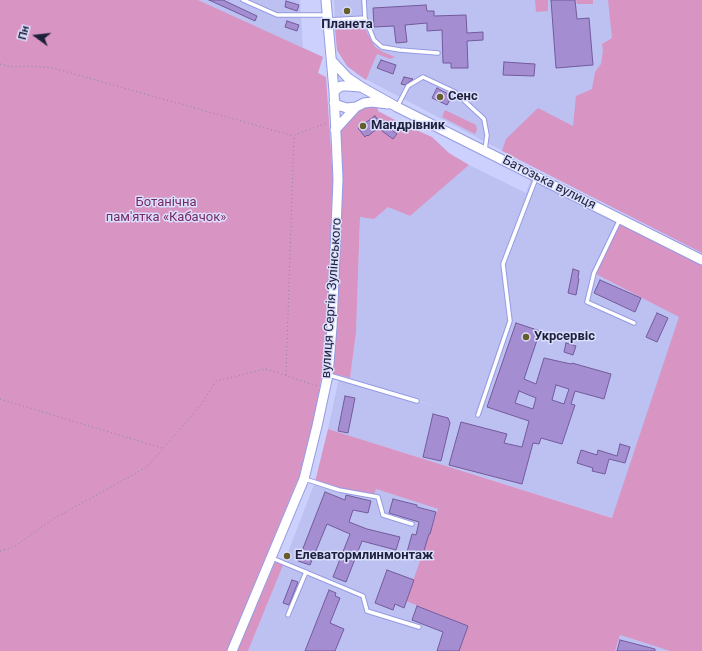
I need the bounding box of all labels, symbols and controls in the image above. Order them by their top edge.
marker: Планета [342,6,352,16]
north arrow [16,16,56,56]
place label: Планета [321,17,373,33]
text: Пн [16,24,32,41]
place label: Сенс [448,89,478,105]
marker: Сенс [435,92,445,102]
place label: Мандрівник [371,118,445,134]
marker: Мандрівник [358,121,368,131]
street label: Батозька вулиця [500,153,598,213]
park label: Ботанічна пам'ятка «Кабачок» [106,195,226,226]
street label: вулиця Сергія Зулінського [319,217,345,379]
place label: Укрсервіс [534,329,595,345]
marker: Укрсервіс [521,332,531,342]
place label: Елеватормлинмонтаж [295,548,433,564]
marker: Елеватормлинмонтаж [282,551,292,561]

